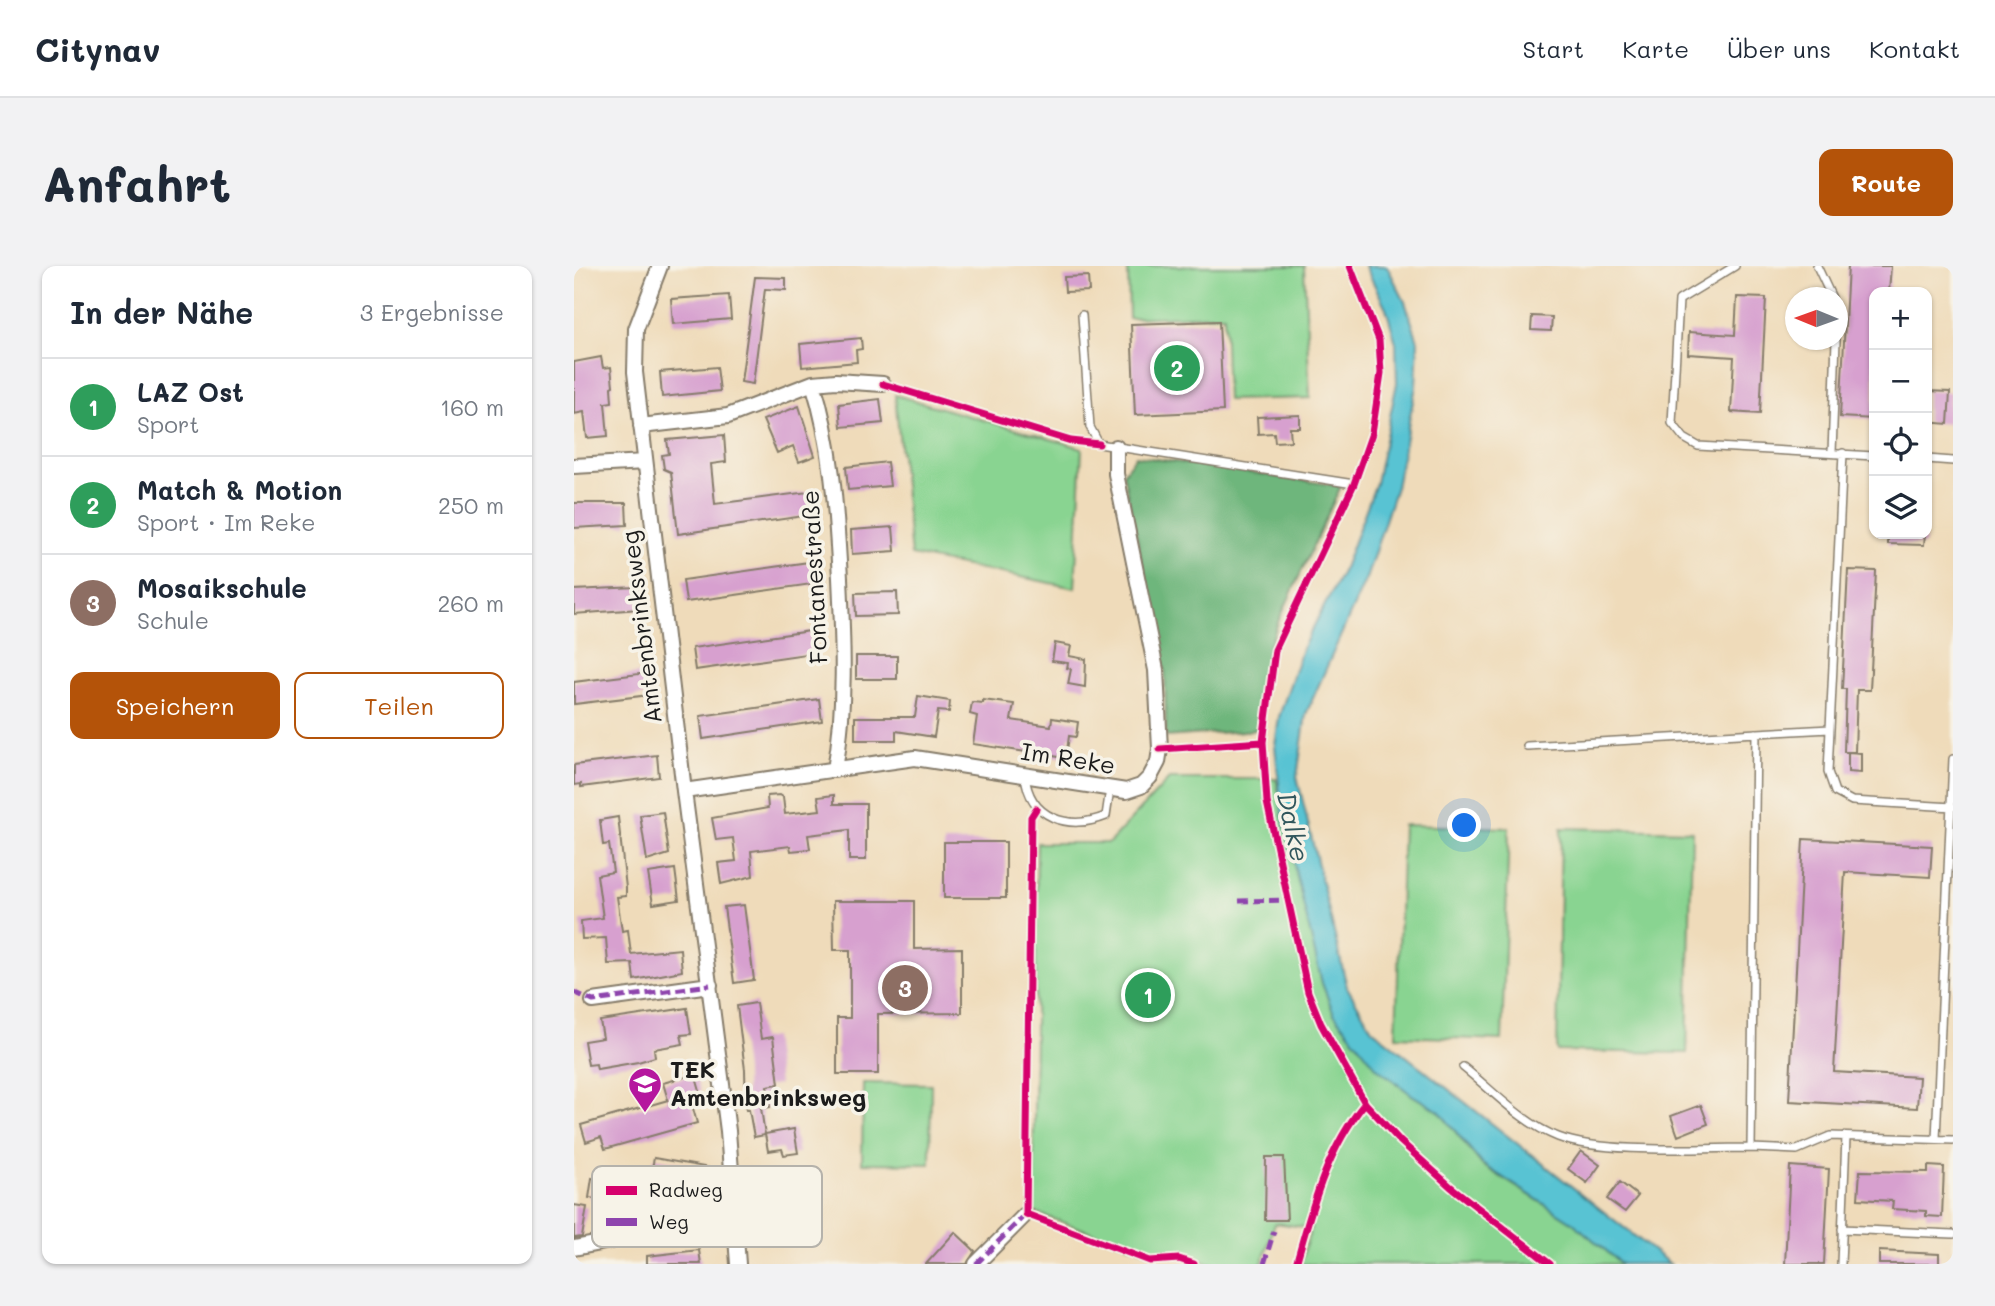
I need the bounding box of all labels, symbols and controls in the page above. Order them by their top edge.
text: Citynav [35,27,160,70]
text: Start [1522,33,1584,64]
text: Karte [1622,33,1689,64]
text: Über uns [1727,33,1831,64]
text: Kontakt [1869,33,1960,64]
button: Route [1819,149,1953,216]
text: Anfahrt [42,151,231,214]
north arrow [1785,287,1848,350]
map controls [1869,287,1932,539]
button: + [1869,287,1932,350]
text: In der Nähe [70,292,253,332]
text: 3 Ergebnisse [360,297,504,327]
pin: 2 [1154,342,1200,394]
button: − [1869,350,1932,413]
text: LAZ Ost [137,375,244,409]
text: 1 [88,392,98,422]
text: 160 m [440,392,504,422]
text: Sport [137,409,199,439]
button: locate [1869,413,1932,476]
text: Match & Motion [137,473,342,507]
button: layers [1869,476,1932,539]
street label: Fontanestraße [793,489,834,665]
text: 2 [87,490,99,520]
text: 250 m [438,490,504,520]
text: Sport · Im Reke [137,507,315,537]
street label: Amtenbrinksweg [613,529,668,725]
text: Mosaikschule [137,571,307,605]
text: 3 [86,588,100,618]
text: 260 m [437,588,504,618]
text: Schule [137,605,209,635]
button: Speichern [70,672,280,739]
button: Teilen [294,672,504,739]
street label: Im Reke [1019,735,1118,780]
water label: Dalke [1270,789,1318,865]
your location [1447,808,1481,842]
pin: 3 [882,962,928,1014]
pin: 1 [1125,969,1171,1021]
place label: TEK Amtenbrinksweg [670,1053,866,1112]
school or university icon: TEK Amtenbrinksweg [626,1065,664,1114]
legend [592,1166,822,1247]
text: Radweg [649,1177,723,1202]
text: Weg [649,1209,688,1234]

